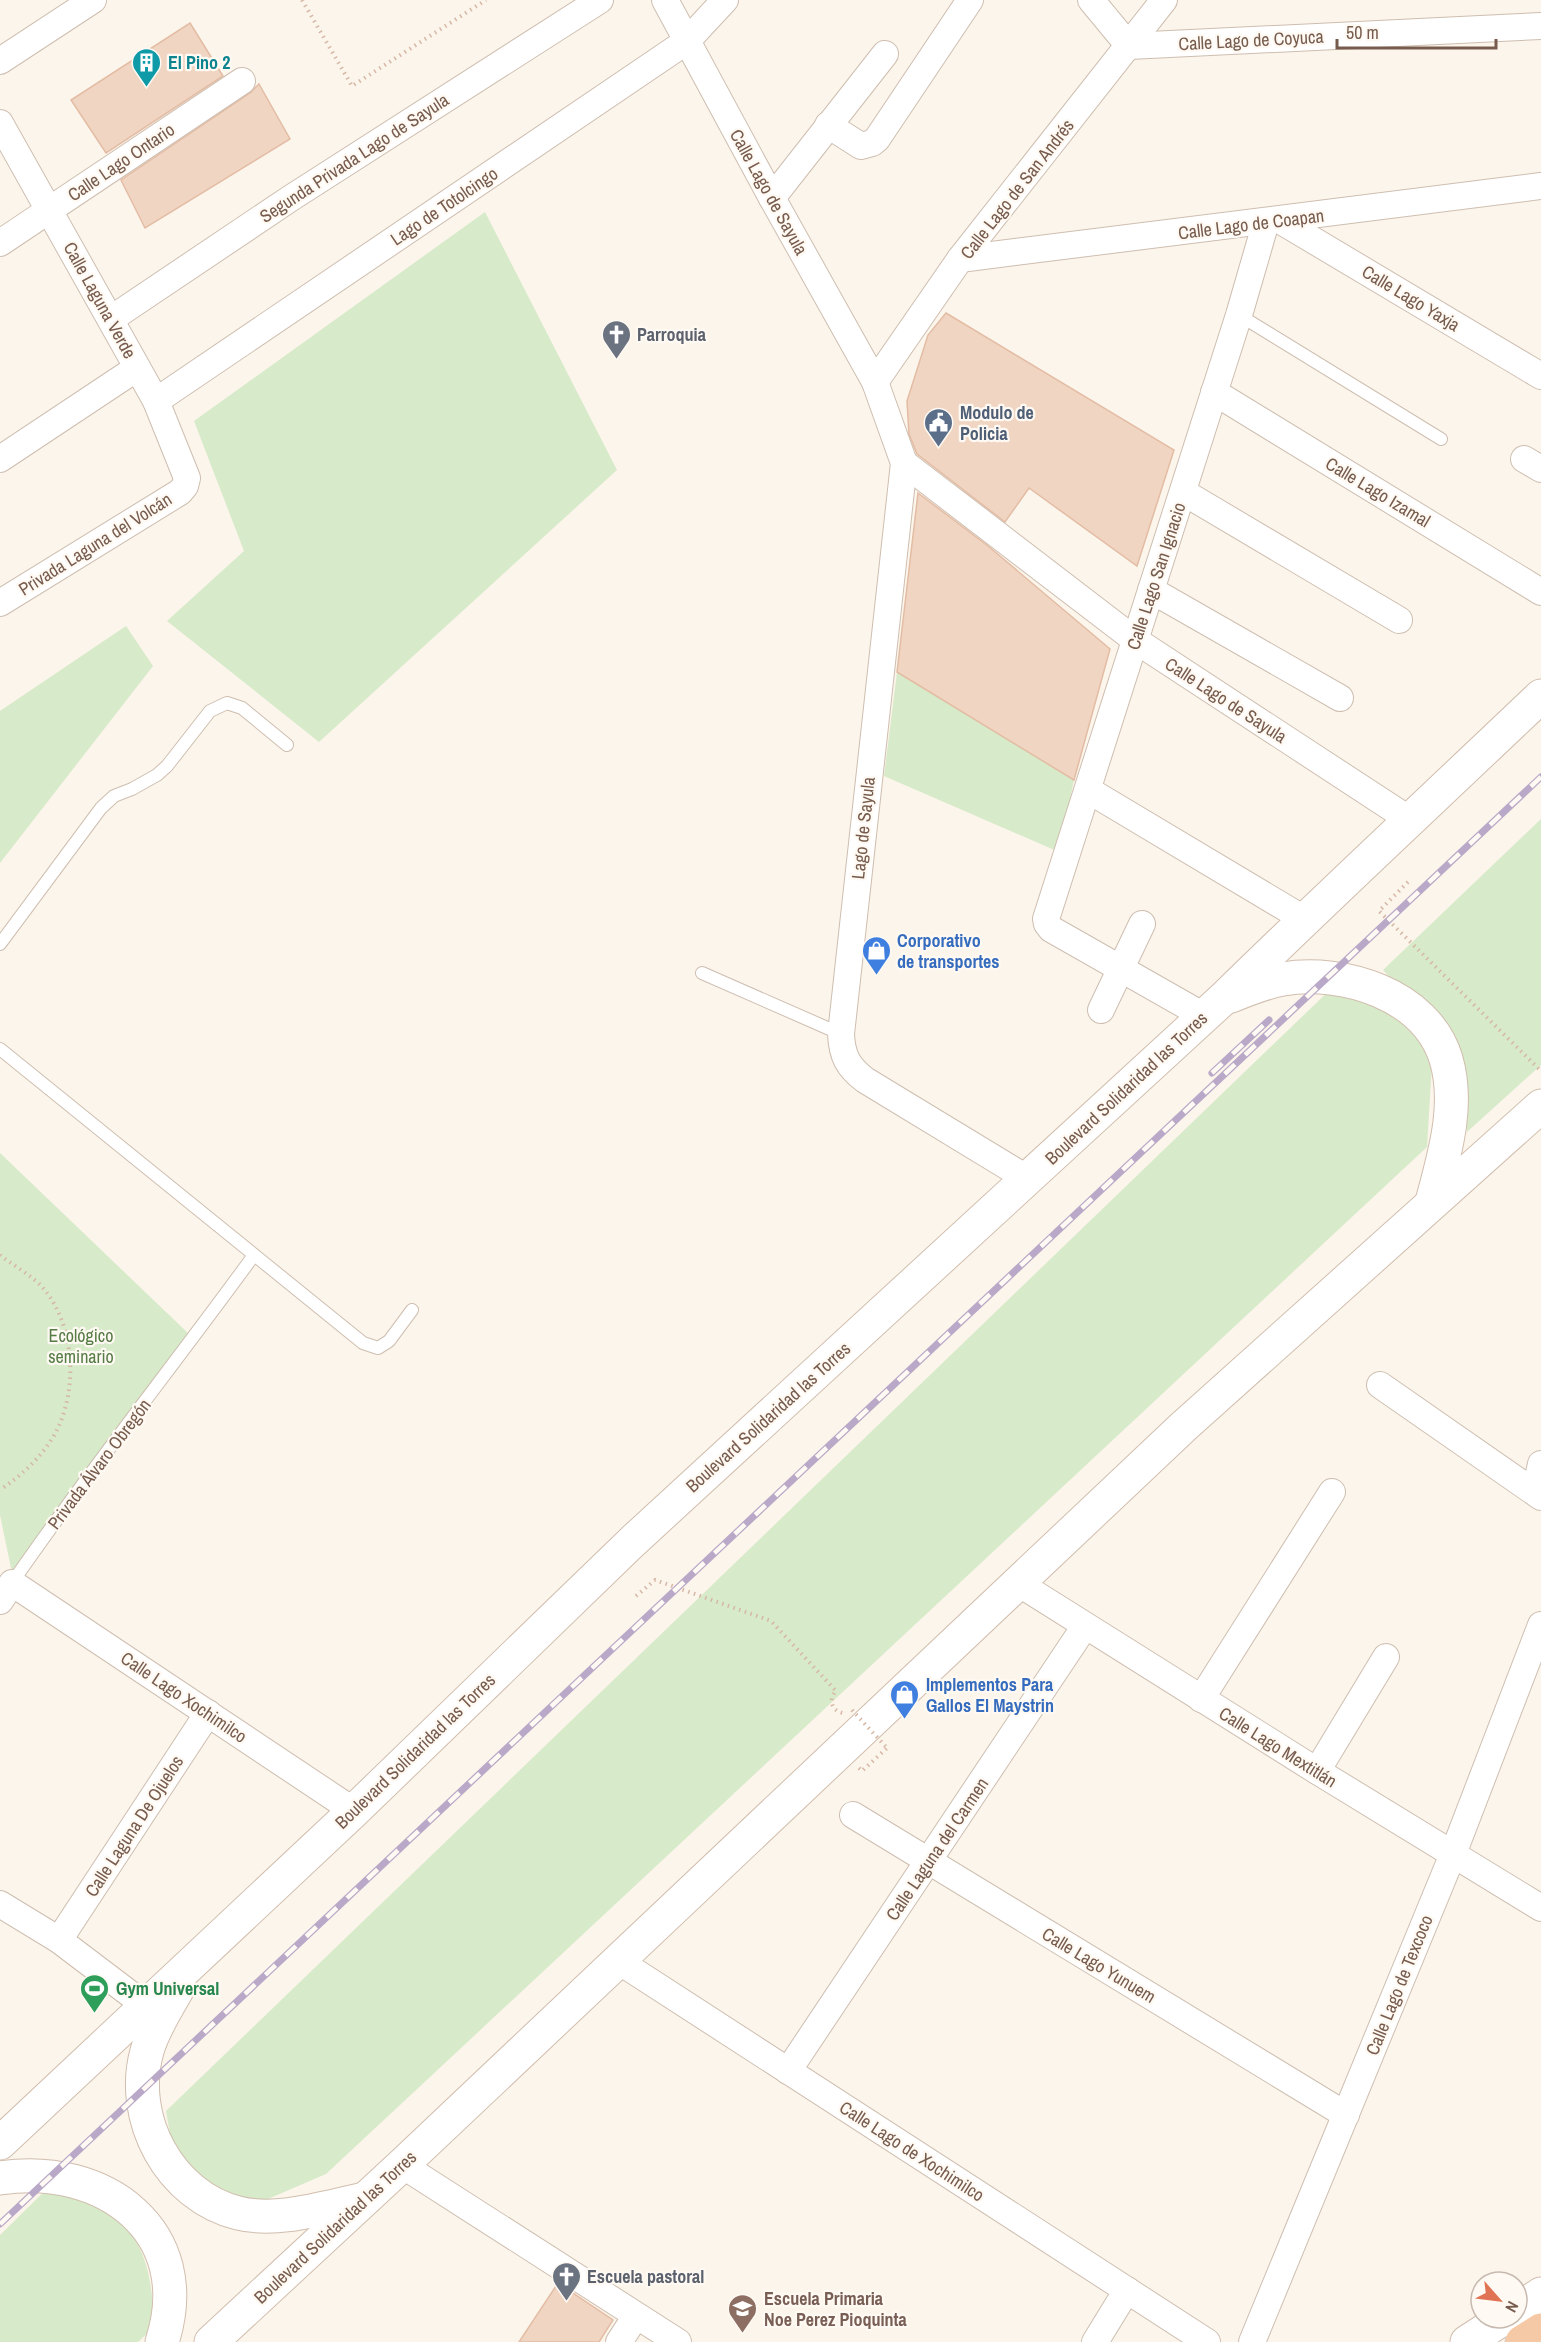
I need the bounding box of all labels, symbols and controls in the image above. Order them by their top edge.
scale bar [1337,12,1496,50]
text: 50 m [1346,20,1379,45]
street label: Calle Lago de Coyuca [1178,24,1324,56]
building icon: El Pino 2 [131,46,163,88]
place label: El Pino 2 [168,50,230,75]
street label: Segunda Privada Lago de Sayula [255,87,453,229]
street label: Calle Lago de San Andrés [954,114,1080,264]
street label: Calle Lago Ontario [63,117,179,207]
street label: Calle Lago de Sayula [724,125,814,259]
street label: Lago de Totolcingo [385,161,503,251]
street label: Calle Lago de Coapan [1177,203,1325,245]
street label: Calle Laguna Verde [58,237,142,363]
street label: Calle Lago Yaxja [1357,259,1465,337]
church icon: Parroquia [600,318,632,360]
place label: Parroquia [637,322,707,347]
place label: Modulo de Policia [960,400,1034,446]
public building icon: Modulo de Policia [923,406,955,448]
street label: Calle Lago Izamal [1321,451,1435,533]
street label: Privada Laguna del Volcán [14,487,176,601]
street label: Calle Lago San Ignacio [1120,499,1192,653]
street label: Calle Lago de Sayula [1160,651,1292,749]
street label: Lago de Sayula [845,776,881,880]
place label: Corporativo de transportes [897,928,1000,974]
shop icon: Corporativo de transportes [860,934,892,976]
street label: Boulevard Solidaridad las Torres [1039,1006,1213,1170]
park label: Ecológico seminario [48,1323,114,1369]
street label: Boulevard Solidaridad las Torres [680,1336,856,1498]
street label: Privada Álvaro Obregón [42,1394,156,1534]
street label: Calle Lago Xochimilco [116,1645,252,1749]
street label: Boulevard Solidaridad las Torres [329,1668,501,1834]
place label: Implementos Para Gallos El Maystrin [926,1672,1054,1718]
shop icon: Implementos Para Gallos El Maystrin [889,1678,921,1720]
street label: Calle Lago Mextitlán [1214,1701,1342,1793]
street label: Calle Laguna De Ojuelos [79,1750,189,1902]
street label: Calle Laguna del Carmen [880,1773,994,1925]
street label: Calle Lago de Texcoco [1359,1911,1439,2059]
street label: Calle Lago Yunuem [1037,1921,1161,2009]
sports icon: Gym Universal [79,1972,111,2014]
place label: Gym Universal [116,1976,219,2001]
street label: Calle Lago de Xochimilco [835,2095,989,2207]
street label: Boulevard Solidaridad las Torres [248,2145,422,2309]
church icon: Escuela pastoral [550,2260,582,2302]
place label: Escuela pastoral [587,2264,704,2289]
north arrow [1469,2270,1529,2330]
place label: Escuela Primaria Noe Perez Pioquinta [764,2286,908,2332]
school or university icon: Escuela Primaria Noe Perez Pioquinta [727,2292,759,2334]
text: N [1500,2298,1524,2316]

